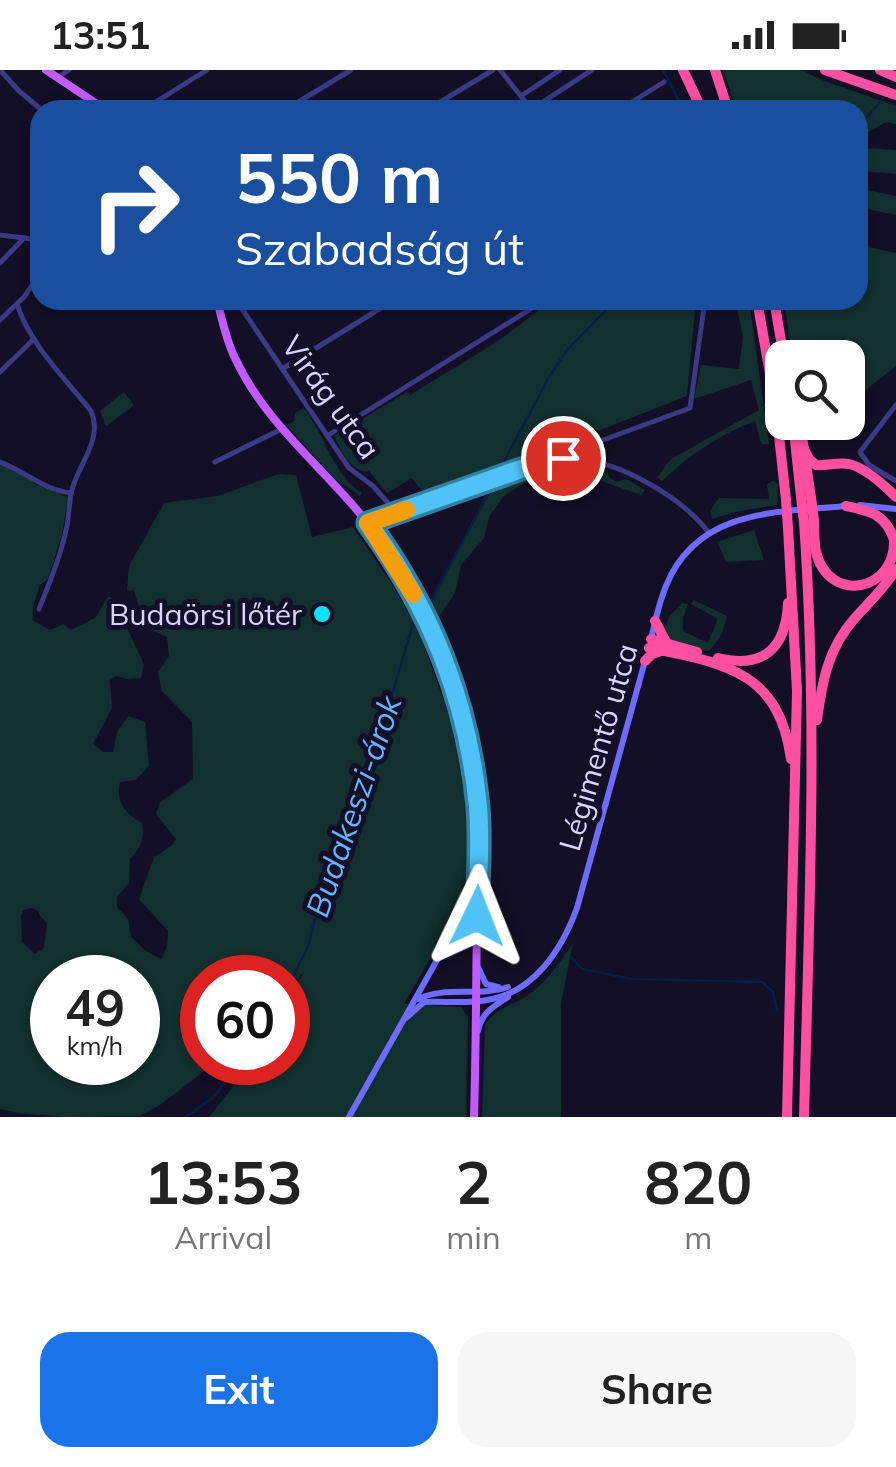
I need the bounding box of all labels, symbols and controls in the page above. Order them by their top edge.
text: 13:51 [50,11,151,59]
text: 550 m [235,133,443,221]
icon: right [70,140,200,270]
text: Szabadság út [235,220,524,276]
street label: Virág utca [274,328,388,466]
map controls [765,340,865,440]
button: search [765,340,865,440]
pin [521,416,606,501]
icon: arrive [536,431,591,486]
place label: Budaörsi lőtér [109,595,302,633]
marker: Budaörsi lőtér [311,603,333,625]
street label: Légimentő utca [550,639,646,855]
water label: Budakeszi-árok [296,689,410,922]
position arrow [425,864,529,968]
speed limit sign: 60 [180,955,310,1085]
text: 49 [65,976,125,1039]
text: km/h [67,1030,123,1061]
text: 13:53 [144,1144,303,1219]
text: 2 [455,1144,491,1219]
text: 820 [644,1144,752,1219]
text: Arrival [174,1217,272,1257]
text: min [446,1217,501,1257]
text: m [684,1217,712,1257]
button: Exit [40,1332,438,1447]
button: Share [458,1332,856,1447]

